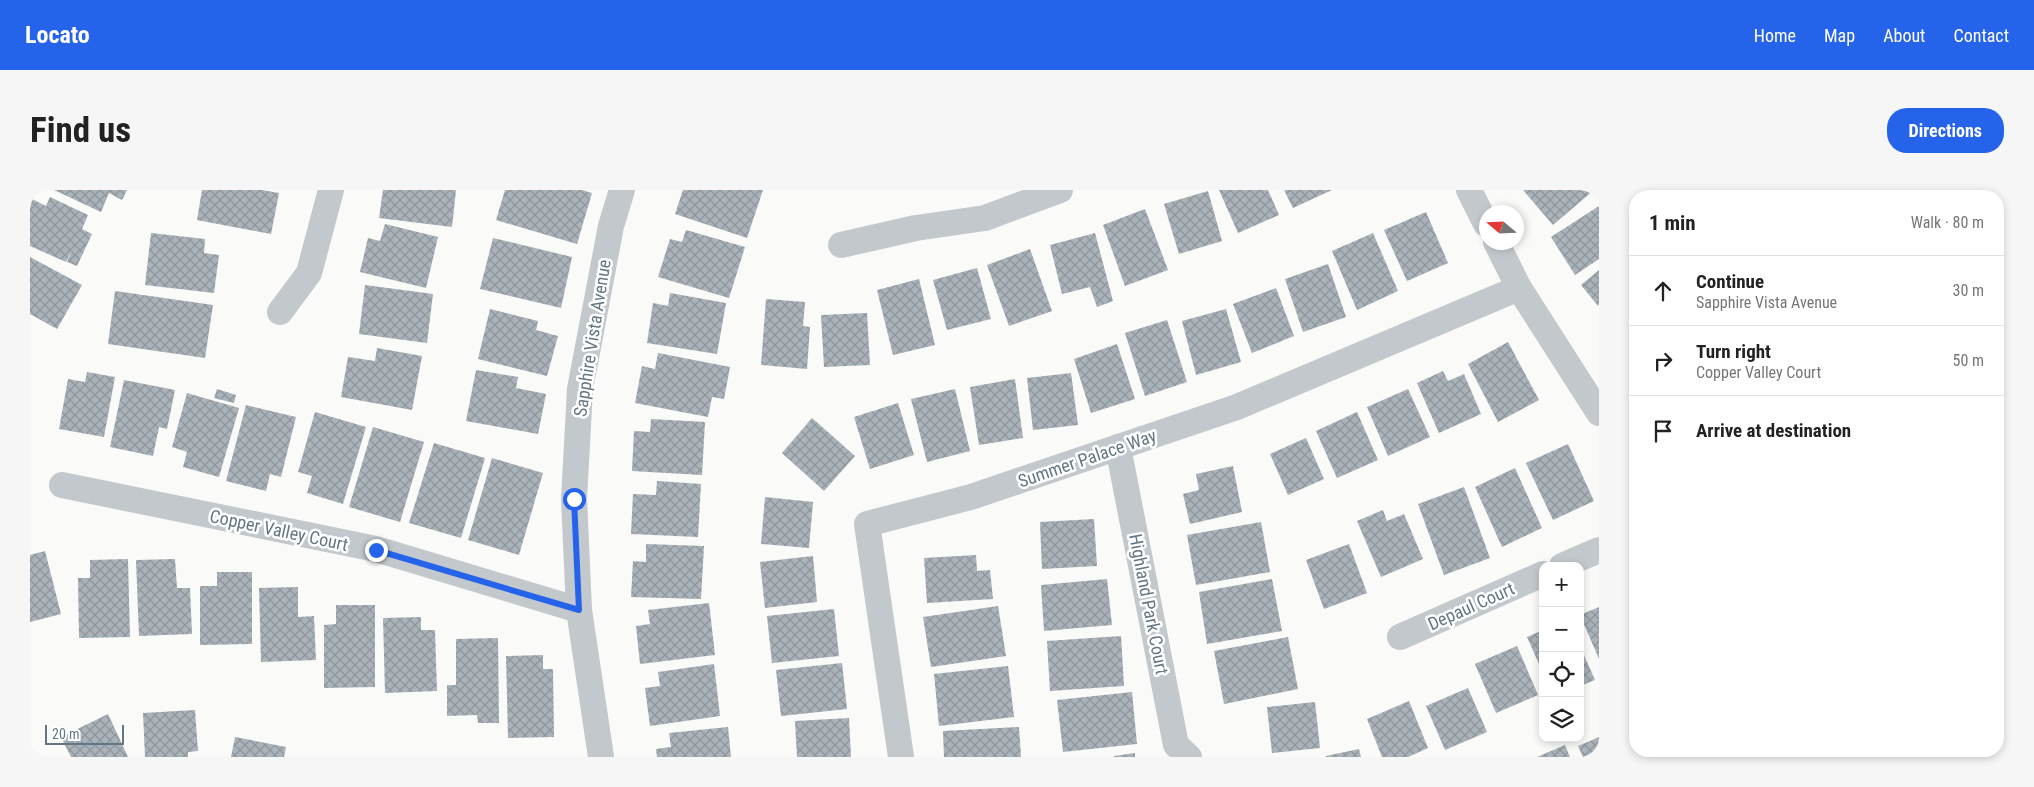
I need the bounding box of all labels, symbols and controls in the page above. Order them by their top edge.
text: Locato [25,21,90,49]
text: Home [1754,25,1796,46]
text: Map [1824,25,1855,46]
text: About [1883,25,1925,46]
text: Contact [1953,25,2009,46]
button: Directions [1887,108,2004,153]
text: Find us [30,110,131,151]
north arrow [1479,205,1524,250]
text: 1 min [1649,211,1696,235]
text: Walk · 80 m [1911,213,1984,232]
street label: Sapphire Vista Avenue [569,258,615,418]
text: Continue [1696,270,1764,293]
icon: ahead [1649,277,1677,305]
text: 30 m [1952,281,1984,300]
text: Sapphire Vista Avenue [1696,293,1837,312]
text: Turn right [1696,340,1771,363]
icon: right [1649,347,1677,375]
text: 50 m [1952,351,1984,370]
text: Copper Valley Court [1696,363,1821,382]
icon: arrive [1649,417,1677,445]
text: Arrive at destination [1696,419,1851,442]
street label: Summer Palace Way [1015,424,1159,491]
route start [563,488,586,511]
street label: Copper Valley Court [208,505,350,555]
street label: Highland Park Court [1125,532,1173,676]
route end [365,539,388,562]
map controls [1539,562,1584,742]
button: + [1539,562,1584,607]
street label: Depaul Court [1425,578,1517,634]
button: − [1539,607,1584,652]
button: locate [1539,652,1584,697]
button: layers [1539,697,1584,742]
scale bar [45,722,124,745]
text: 20 m [52,726,80,742]

